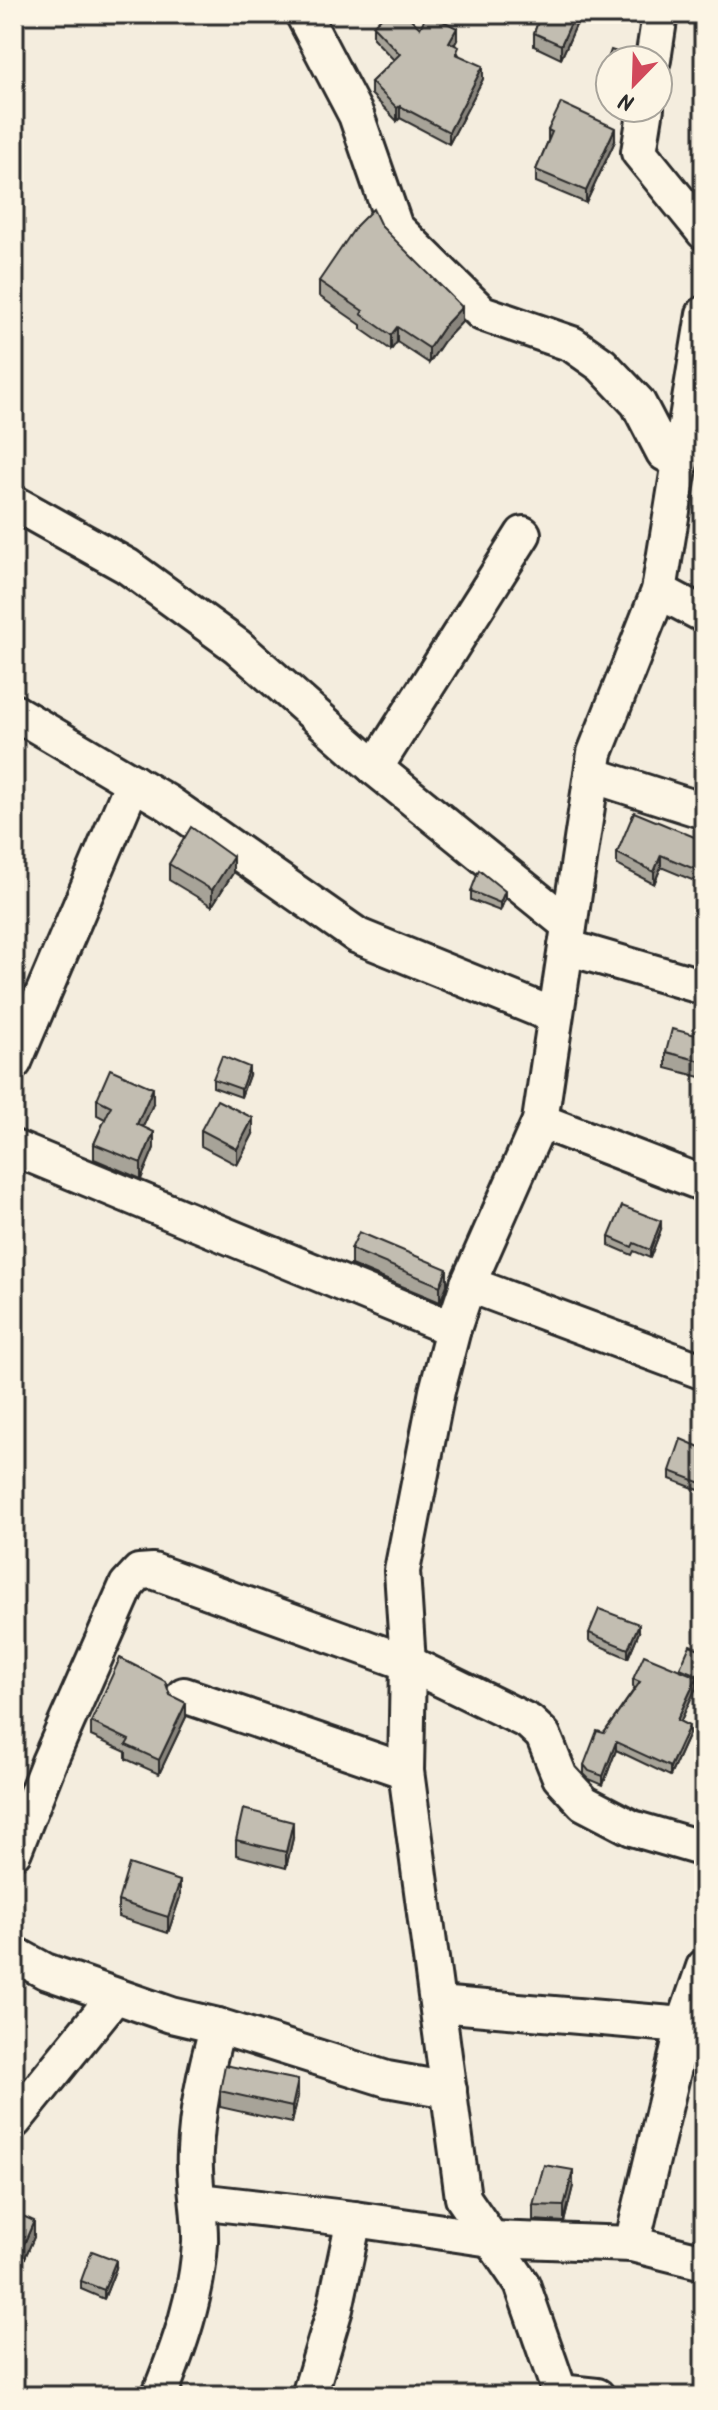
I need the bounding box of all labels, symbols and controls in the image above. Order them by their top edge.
north arrow [594,44,674,124]
text: N [614,81,640,119]

